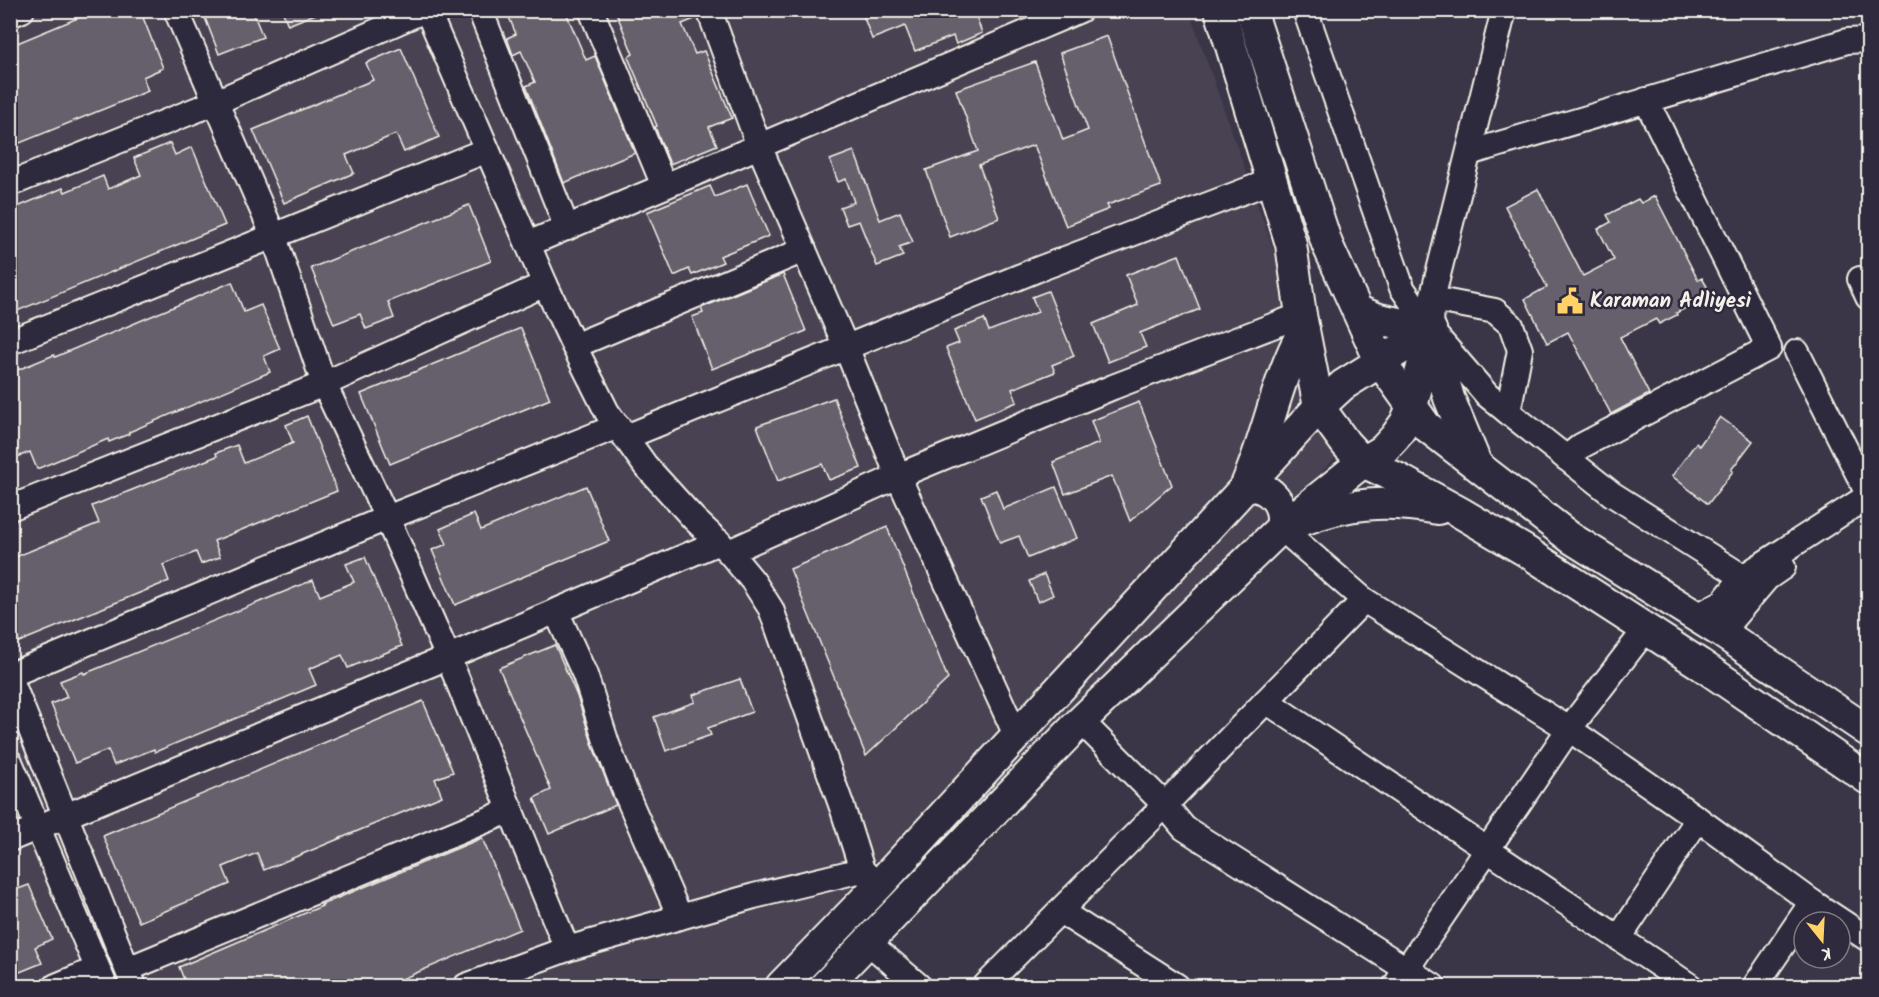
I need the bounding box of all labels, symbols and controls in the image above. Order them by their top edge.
place label: Karaman Adliyesi [1590,285,1752,318]
public building icon: Karaman Adliyesi [1555,286,1585,316]
north arrow [1792,910,1852,970]
text: K [1817,939,1835,966]

